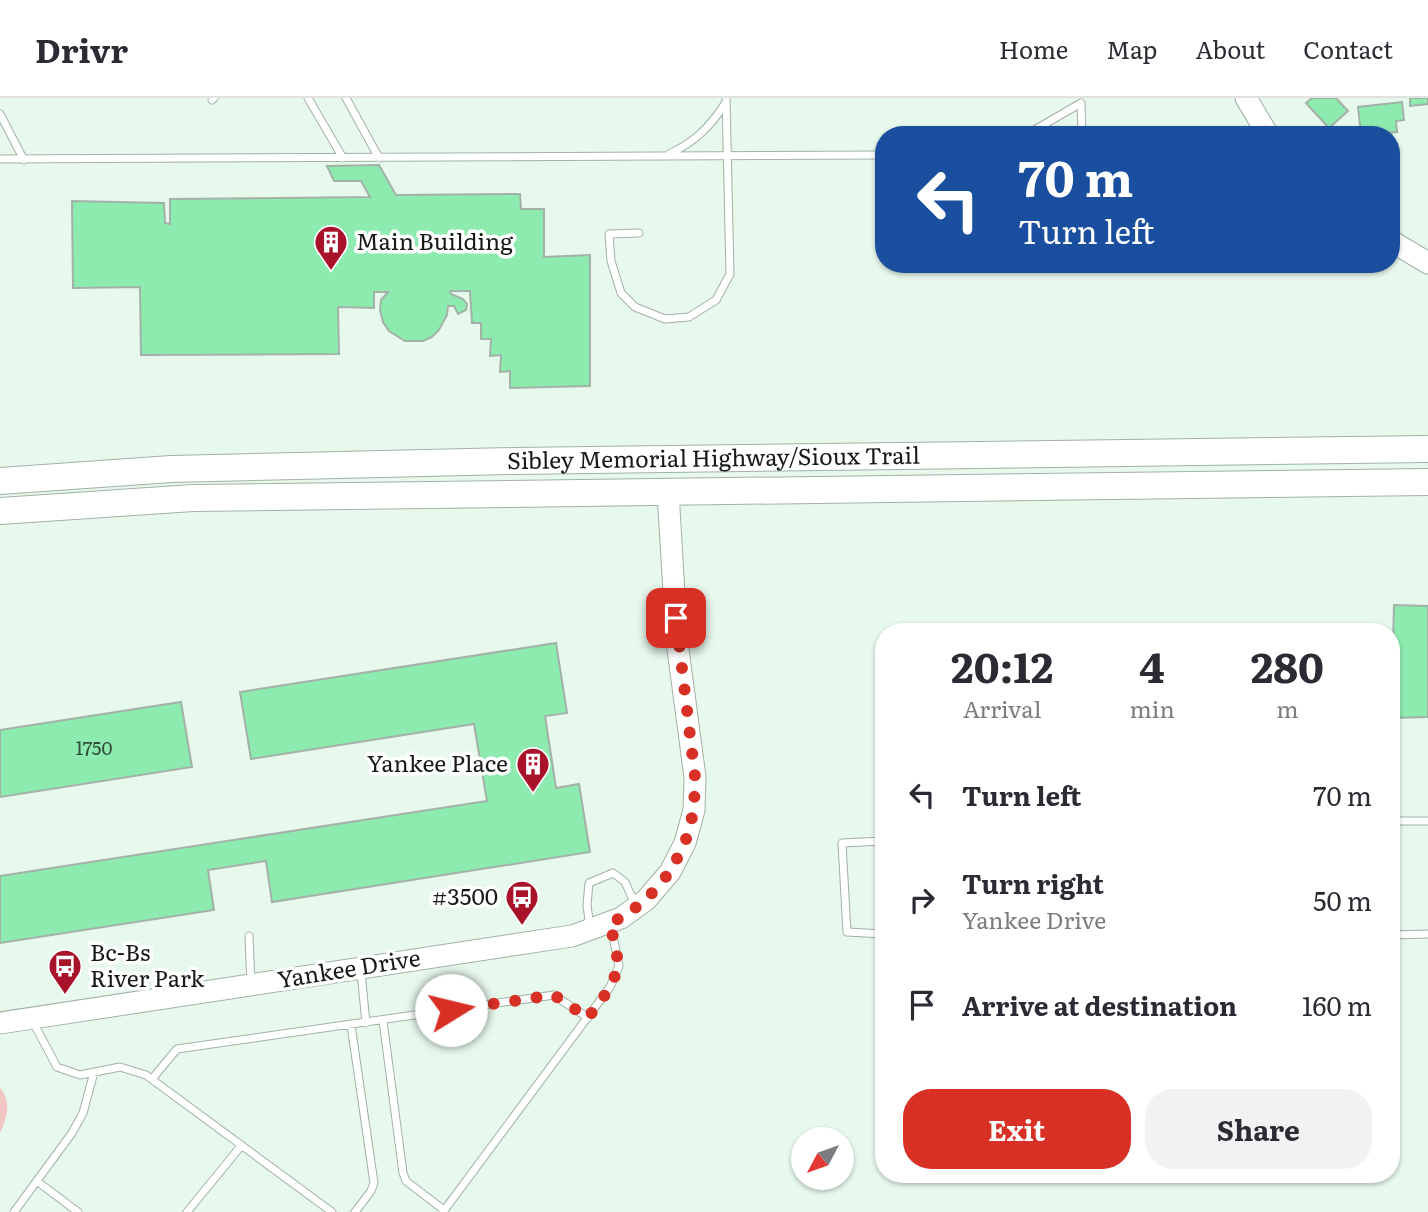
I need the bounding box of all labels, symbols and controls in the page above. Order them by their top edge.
text: Drivr [35,24,128,73]
text: Home [999,31,1068,66]
text: Map [1106,31,1157,66]
text: About [1195,31,1265,66]
text: Contact [1303,31,1393,66]
text: 70 m [1018,139,1133,212]
icon: left [903,154,994,245]
text: Turn left [1018,206,1155,254]
building icon: Main Building [312,223,350,272]
place label: Main Building [356,223,513,257]
street label: Sibley Memorial Highway/Sioux Trail [507,437,920,476]
pin [646,588,706,648]
icon: arrive [657,599,695,637]
text: 20:12 [951,634,1053,696]
text: 4 [1139,634,1165,696]
text: 280 [1251,634,1324,696]
text: Arrival [963,691,1041,725]
text: min [1129,691,1175,725]
text: m [1276,691,1298,725]
house number: 1750 [76,733,112,761]
place label: Yankee Place [367,745,508,779]
building icon: Yankee Place [514,745,552,794]
text: Turn left [962,775,1081,814]
text: 70 m [1313,775,1372,814]
icon: left [903,776,941,814]
text: Turn right [962,863,1104,902]
place label: #3500 [432,878,498,912]
bus stop icon: #3500 [503,878,541,927]
text: 50 m [1313,880,1372,919]
icon: right [903,881,941,919]
text: Yankee Drive [962,902,1106,936]
place label: Bc-Bs River Park [90,934,205,994]
street label: Yankee Drive [275,939,423,995]
bus stop icon: Bc-Bs River Park [46,947,84,996]
position arrow [414,973,488,1047]
text: Arrive at destination [962,985,1237,1024]
text: 160 m [1302,985,1372,1024]
icon: arrive [903,986,941,1024]
button: Exit [903,1089,1131,1169]
button: Share [1145,1089,1372,1169]
north arrow [791,1127,854,1190]
map controls [791,1127,854,1190]

